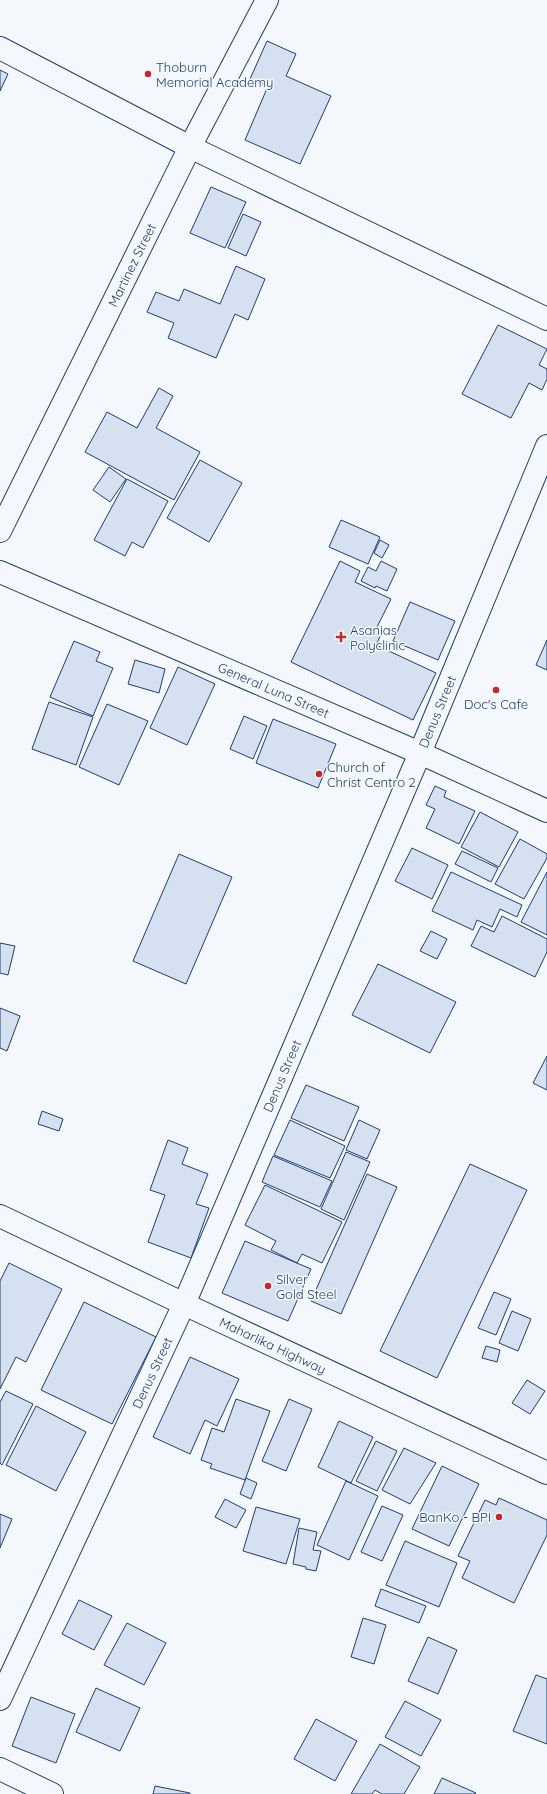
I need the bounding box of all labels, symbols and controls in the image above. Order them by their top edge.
place label: Thoburn Memorial Academy [156,59,273,90]
marker: Thoburn Memorial Academy [143,69,153,79]
street label: Martinez Street [104,220,159,309]
place label: Asanias Polyclinic [350,622,405,653]
marker: Asanias Polyclinic [335,631,347,643]
street label: General Luna Street [216,659,332,721]
street label: Denus Street [415,673,459,750]
marker: Doc's Cafe [491,685,501,695]
place label: Doc's Cafe [464,696,528,712]
place label: Church of Christ Centro 2 [327,759,416,790]
marker: Church of Christ Centro 2 [314,769,324,779]
street label: Denus Street [259,1037,304,1114]
place label: Silver Gold Steel [276,1271,337,1302]
marker: Silver Gold Steel [263,1281,273,1291]
street label: Maharlika Highway [217,1314,329,1377]
street label: Denus Street [129,1334,176,1411]
place label: BanKo - BPI [419,1509,491,1525]
marker: BanKo - BPI [494,1512,504,1522]

